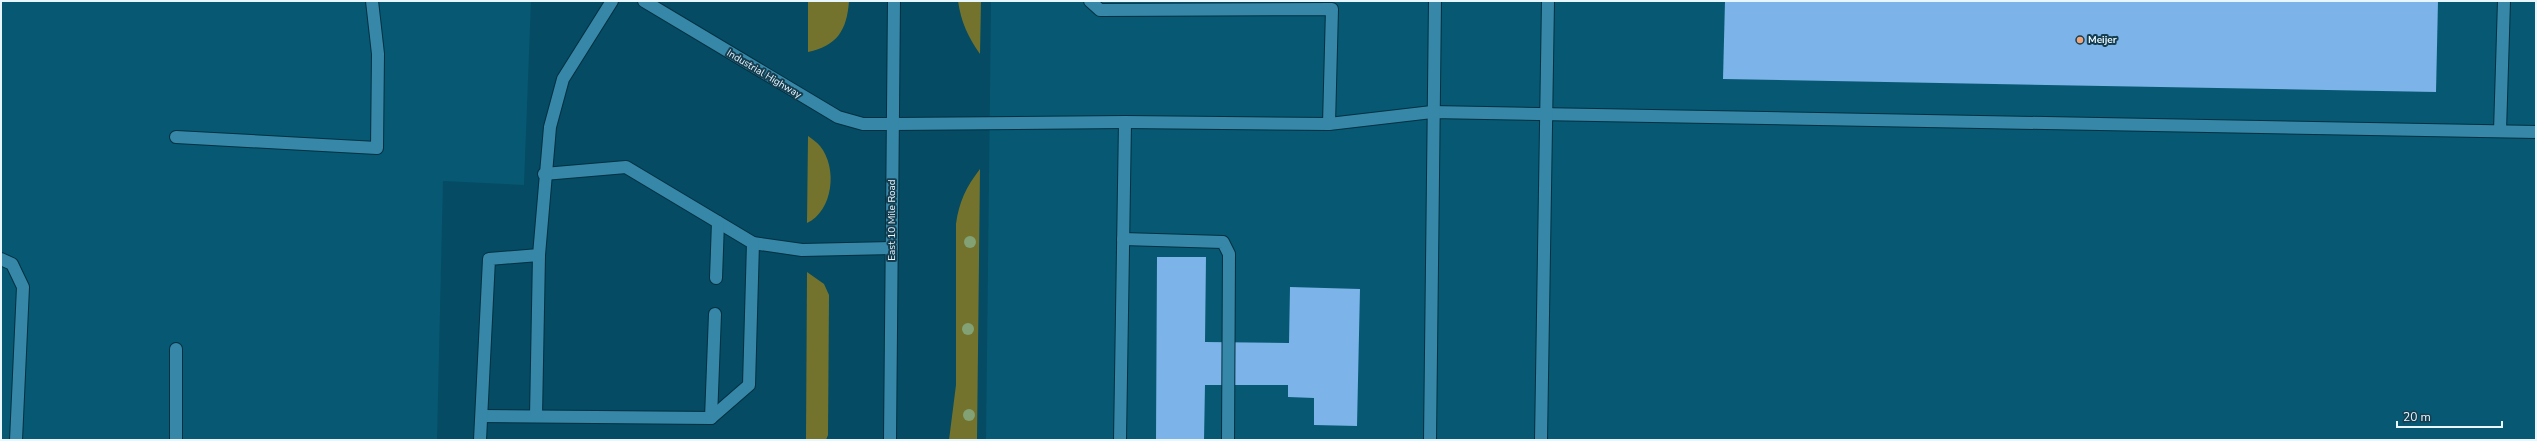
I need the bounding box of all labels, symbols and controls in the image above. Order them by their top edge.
place label: Meijer [2088,33,2117,47]
marker: Meijer [2075,35,2085,45]
street label: Industrial Highway [724,46,805,102]
street label: East 10 Mile Road [885,179,899,261]
scale bar [2397,403,2502,429]
text: 20 m [2403,409,2431,425]

